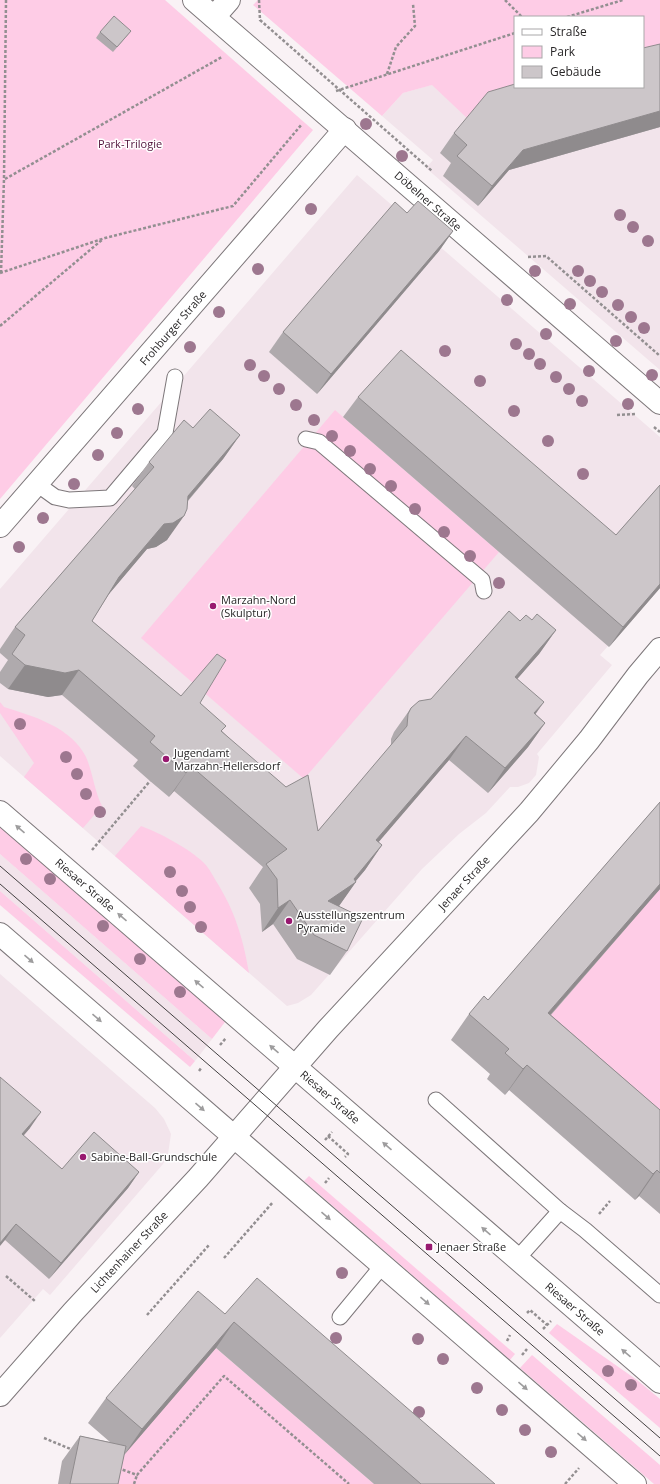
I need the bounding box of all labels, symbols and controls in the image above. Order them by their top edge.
legend [514,16,644,88]
text: Straße [550,23,587,40]
text: Park [550,43,576,60]
text: Gebäude [550,63,601,80]
park label: Park-Trilogie [98,136,162,151]
street label: Döbelner Straße [392,167,465,234]
street label: Frohburger Straße [136,287,209,368]
place label: Marzahn-Nord (Skulptur) [221,592,296,620]
marker: Marzahn-Nord (Skulptur) [208,601,218,611]
place label: Jugendamt Marzahn-Hellersdorf [173,745,281,773]
marker: Jugendamt Marzahn-Hellersdorf [161,754,171,764]
one-way arrow [15,824,25,834]
street label: Jenaer Straße [434,852,493,914]
street label: Riesaer Straße [52,855,118,915]
place label: Ausstellungszentrum Pyramide [297,907,405,935]
one-way arrow [117,913,128,922]
marker: Ausstellungszentrum Pyramide [284,916,294,926]
one-way arrow [24,955,35,964]
one-way arrow [194,979,204,988]
one-way arrow [92,1013,102,1022]
one-way arrow [269,1044,280,1053]
street label: Riesaer Straße [297,1067,363,1127]
one-way arrow [196,1102,205,1111]
one-way arrow [382,1142,393,1151]
place label: Sabine-Ball-Grundschule [91,1149,217,1164]
marker: Sabine-Ball-Grundschule [78,1152,88,1162]
street label: Lichtenhainer Straße [87,1207,171,1296]
one-way arrow [321,1212,332,1221]
one-way arrow [480,1227,491,1236]
place label: Jenaer Straße [436,1239,506,1254]
marker: Jenaer Straße [424,1242,434,1252]
street label: Riesaer Straße [542,1279,608,1339]
one-way arrow [420,1297,430,1306]
one-way arrow [621,1349,632,1358]
one-way arrow [518,1382,528,1391]
one-way arrow [576,1433,587,1442]

